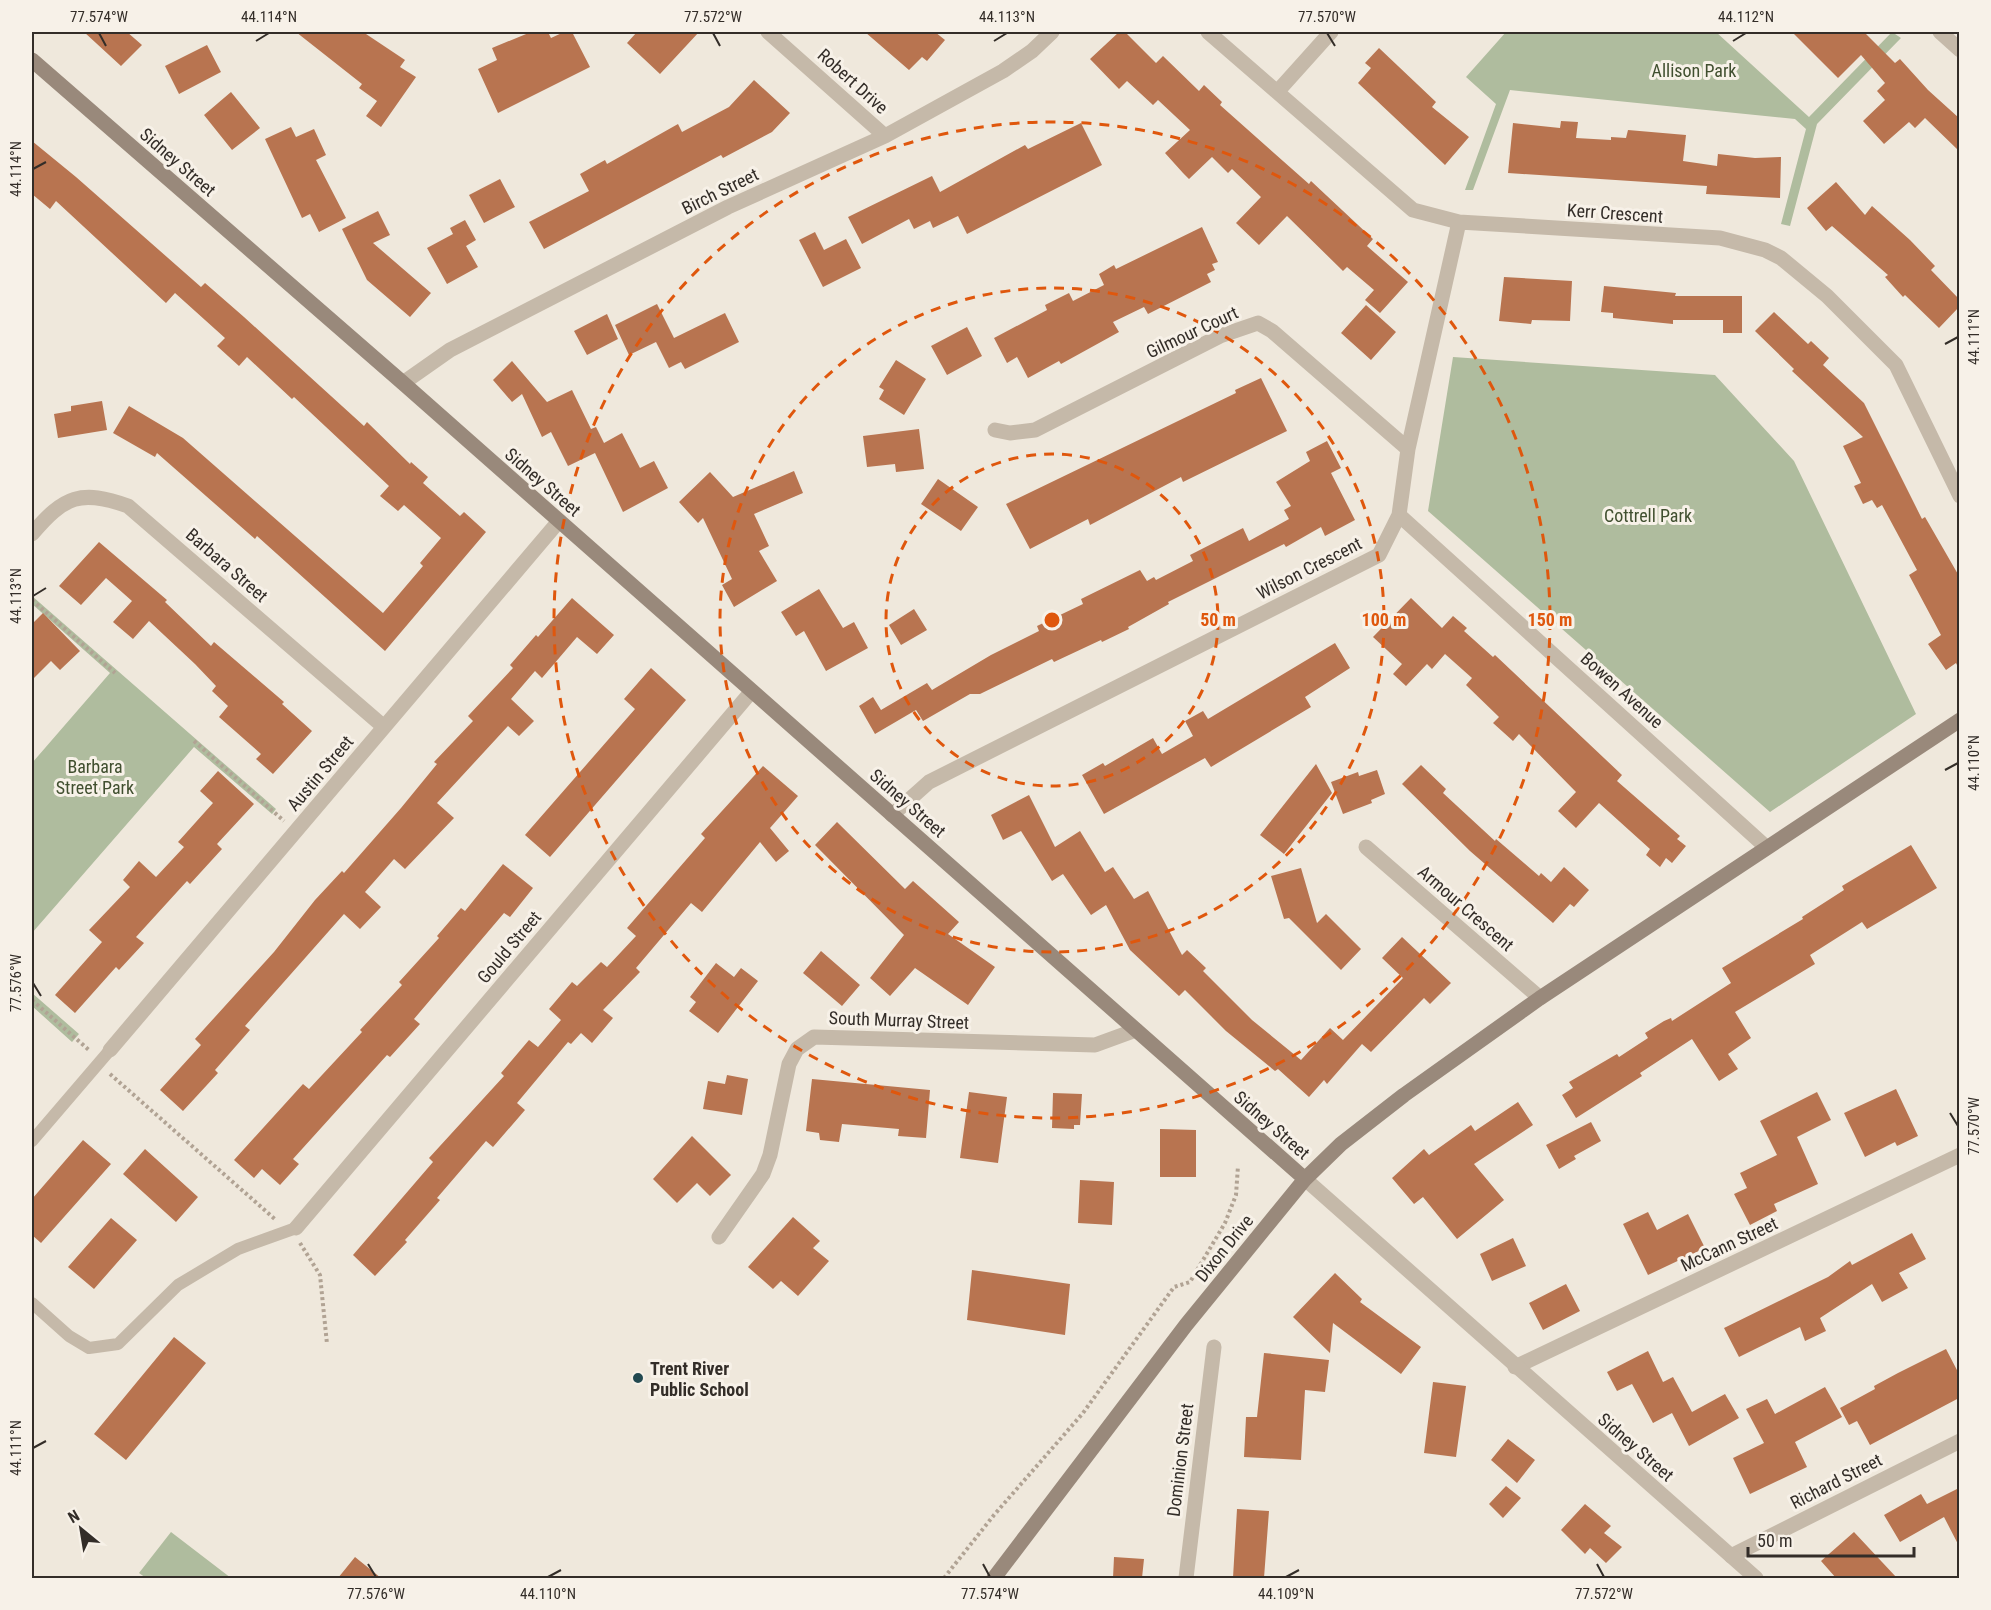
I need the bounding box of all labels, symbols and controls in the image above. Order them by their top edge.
text: 77.574°W [70,8,129,26]
text: 44.114°N [241,8,297,26]
text: 77.572°W [684,8,743,26]
text: 44.113°N [979,8,1035,26]
text: 77.570°W [1298,8,1357,26]
text: 44.112°N [1718,8,1774,26]
street label: Robert Drive [814,44,892,118]
park label: Allison Park [1652,60,1736,81]
street label: Sidney Street [136,123,220,201]
text: 44.114°N [7,141,25,197]
street label: Birch Street [678,163,762,219]
street label: Kerr Crescent [1566,199,1664,227]
street label: Gilmour Court [1143,302,1241,362]
text: 44.111°N [1965,309,1983,365]
street label: Sidney Street [501,443,585,521]
park label: Cottrell Park [1604,505,1692,526]
street label: Barbara Street [182,524,272,606]
street label: Wilson Crescent [1253,533,1365,603]
text: 44.113°N [7,568,25,624]
text: 50 m [1200,609,1236,630]
text: 100 m [1362,609,1406,630]
text: 150 m [1528,609,1572,630]
centre of rings [1042,610,1062,630]
street label: Bowen Avenue [1576,648,1668,732]
street label: Austin Street [282,731,358,815]
text: 44.110°N [1965,735,1983,791]
park label: Barbara Street Park [56,756,134,798]
street label: Sidney Street [866,764,950,842]
street label: Armour Crescent [1414,861,1518,955]
street label: Gould Street [473,907,545,987]
text: 77.576°W [7,953,25,1012]
street label: South Murray Street [828,1007,970,1033]
street label: Sidney Street [1230,1086,1314,1164]
text: 77.570°W [1965,1096,1983,1155]
street label: Dixon Drive [1191,1210,1257,1286]
street label: McCann Street [1677,1212,1781,1276]
place label: Trent River Public School [650,1358,749,1400]
marker: Trent River Public School [631,1371,645,1385]
street label: Dominion Street [1163,1402,1197,1518]
street label: Sidney Street [1594,1408,1678,1486]
text: 44.111°N [7,1420,25,1476]
street label: Richard Street [1787,1449,1885,1513]
north arrow [51,1499,111,1559]
text: N [65,1506,83,1527]
scale bar [1748,1520,1914,1558]
text: 50 m [1757,1530,1792,1551]
text: 77.576°W [347,1585,406,1603]
text: 44.110°N [520,1585,576,1603]
text: 77.574°W [961,1585,1020,1603]
text: 44.109°N [1258,1585,1314,1603]
text: 77.572°W [1575,1585,1634,1603]

